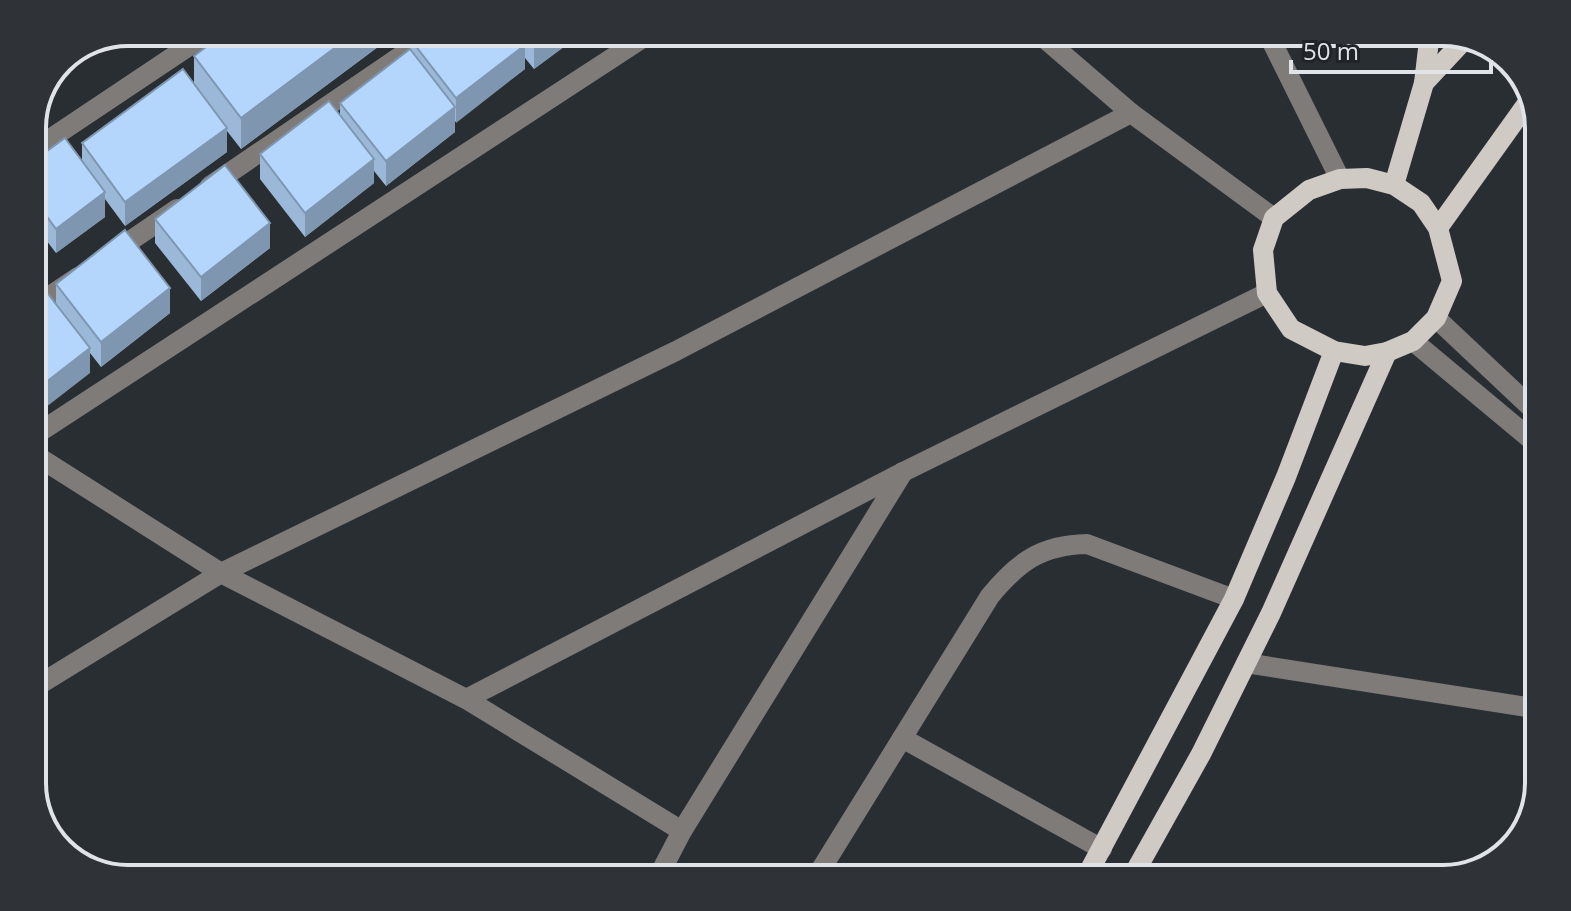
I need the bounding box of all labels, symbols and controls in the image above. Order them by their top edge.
scale bar [1291,24,1491,74]
text: 50 m [1303,34,1359,67]

